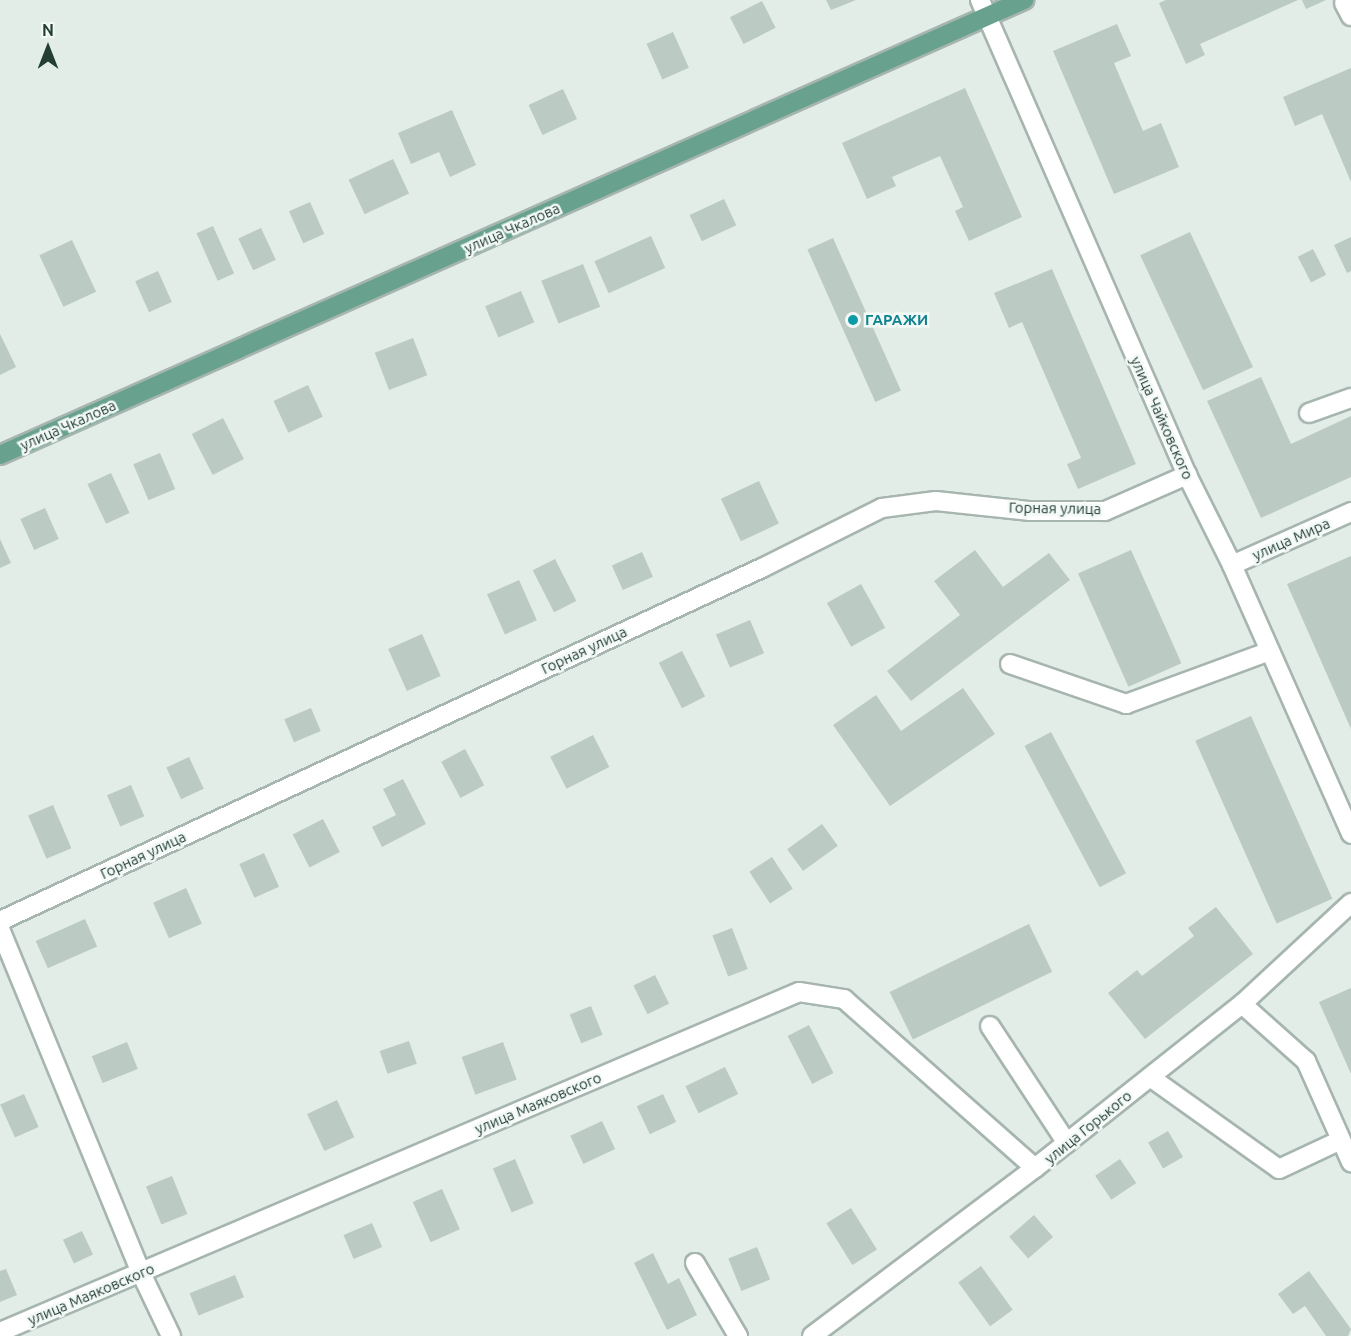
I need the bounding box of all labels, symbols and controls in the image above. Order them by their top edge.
north arrow [18,18,78,78]
text: N [42,21,54,39]
street label: улица Чкалова [461,199,563,257]
place label: ГАРАЖИ [865,311,928,329]
marker: ГАРАЖИ [846,313,860,327]
street label: улица Чайковского [1127,354,1197,482]
street label: улица Чкалова [17,396,119,454]
street label: Горная улица [1009,498,1101,518]
street label: улица Мира [1249,514,1333,564]
street label: Горная улица [538,622,630,678]
street label: Горная улица [97,827,189,883]
street label: улица Маяковского [472,1068,604,1138]
street label: улица Горького [1041,1086,1135,1168]
street label: улица Маяковского [25,1259,157,1329]

